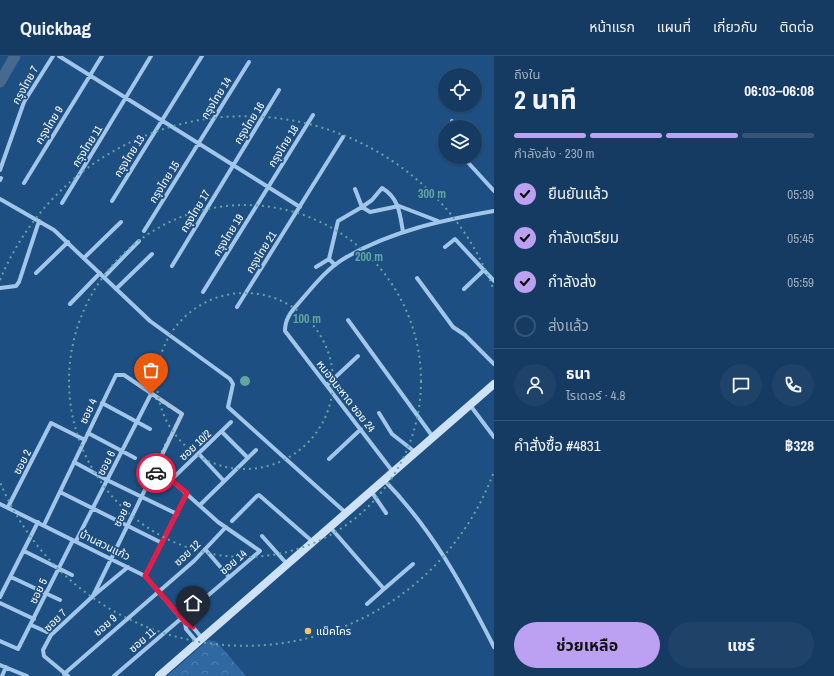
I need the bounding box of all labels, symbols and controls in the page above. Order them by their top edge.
text: Quickbag [20,15,91,41]
text: หน้าแรก [589,18,635,36]
text: แผนที่ [657,18,691,36]
text: เกี่ยวกับ [713,18,758,36]
text: ติดต่อ [780,18,814,36]
street label: กรุงไทย 7 [9,63,41,107]
text: ถึงใน [514,66,540,83]
map controls [438,68,482,164]
button: locate [438,68,482,112]
street label: กรุงไทย 14 [198,74,234,122]
text: 06:03–06:08 [744,80,814,101]
text: 2 นาที [514,82,577,117]
street label: กรุงไทย 16 [231,99,267,147]
street label: กรุงไทย 9 [32,103,66,147]
button: layers [438,120,482,164]
street label: กรุงไทย 18 [265,122,301,170]
street label: กรุงไทย 11 [69,123,105,169]
street label: กรุงไทย 13 [111,132,147,180]
text: กำลังส่ง · 230 m [514,145,594,162]
street label: กรุงไทย 15 [146,158,182,206]
icon: check [514,183,536,205]
text: ยืนยันแล้ว [548,183,609,204]
text: 300 m [418,186,446,202]
text: 05:39 [787,186,814,203]
street label: กรุงไทย 17 [177,187,213,235]
street label: กรุงไทย 19 [210,211,246,259]
icon: check [514,227,536,249]
text: กำลังเตรียม [548,227,619,248]
street label: กรุงไทย 21 [243,228,279,276]
text: 05:45 [787,230,814,247]
text: 200 m [355,249,383,265]
icon: check [514,271,536,293]
text: กำลังส่ง [548,271,596,292]
text: 05:59 [787,274,814,291]
text: 100 m [293,311,321,327]
text: ส่งแล้ว [548,315,589,336]
pin [134,353,168,394]
street label: หนองมะหาด ซอย 24 [314,357,378,435]
icon: bag [140,359,162,381]
text: ธนา [566,363,591,384]
button: person [514,364,556,406]
button: chat [720,364,762,406]
button: phone [772,364,814,406]
centre of rings [238,374,252,388]
text: ไรเดอร์ · 4.8 [566,387,625,404]
street label: ซอย 4 [76,396,100,426]
street label: ซอย 10/2 [176,427,214,463]
text: คำสั่งซื้อ #4831 [514,435,601,456]
text: ฿328 [785,435,814,456]
street label: ซอย 2 [10,447,34,477]
street label: ซอย 6 [94,448,118,478]
courier [136,453,176,493]
icon: car [145,462,167,484]
street label: ซอย 8 [110,499,134,529]
street label: บ้านสวนแก้ว [77,527,133,563]
street label: ซอย 12 [171,537,203,569]
street label: ซอย 14 [217,546,249,578]
street label: ซอย 5 [26,576,50,606]
pin [176,586,210,627]
icon: home [182,592,204,614]
street label: ซอย 7 [41,606,69,634]
street label: ซอย 9 [90,611,120,639]
button: ช่วยเหลือ [514,622,660,668]
button: แชร์ [668,622,814,668]
place label: แม็คโคร [316,624,351,638]
street label: ซอย 11 [126,625,158,655]
marker: แม็คโคร [303,626,313,636]

